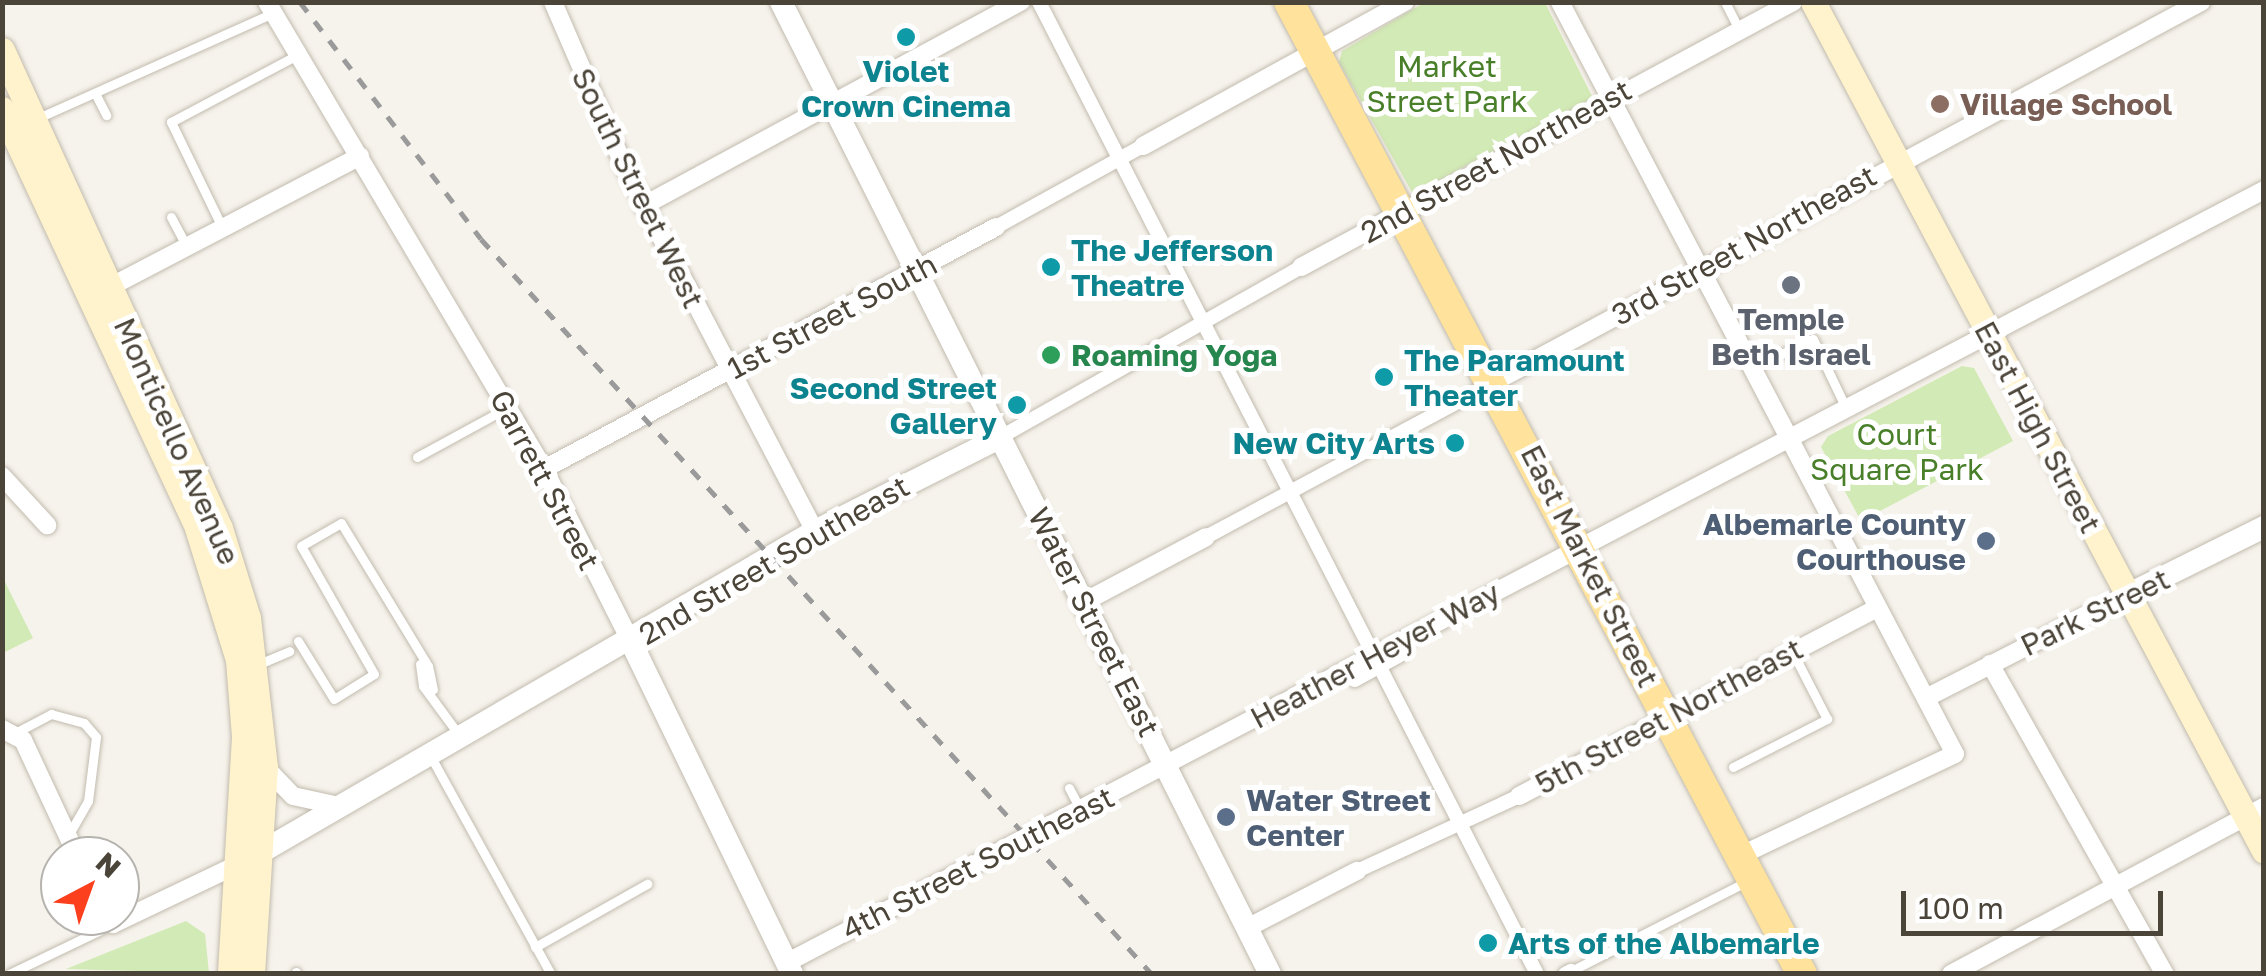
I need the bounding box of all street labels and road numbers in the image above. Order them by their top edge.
street label: South Street West [564,62,712,314]
street label: 2nd Street Northeast [1354,72,1638,250]
street label: 3rd Street Northeast [1605,157,1883,333]
street label: 1st Street South [721,246,943,386]
street label: Monticello Avenue [106,312,248,570]
street label: East High Street [1967,315,2109,539]
street label: Garrett Street [482,384,608,576]
street label: East Market Street [1513,439,1667,693]
street label: 2nd Street Southeast [632,468,916,652]
street label: Water Street East [1021,502,1167,742]
street label: Park Street [2015,560,2175,664]
street label: Heather Heyer Way [1244,574,1506,736]
street label: 5th Street Northeast [1529,630,1809,802]
street label: 4th Street Southeast [836,779,1120,947]

